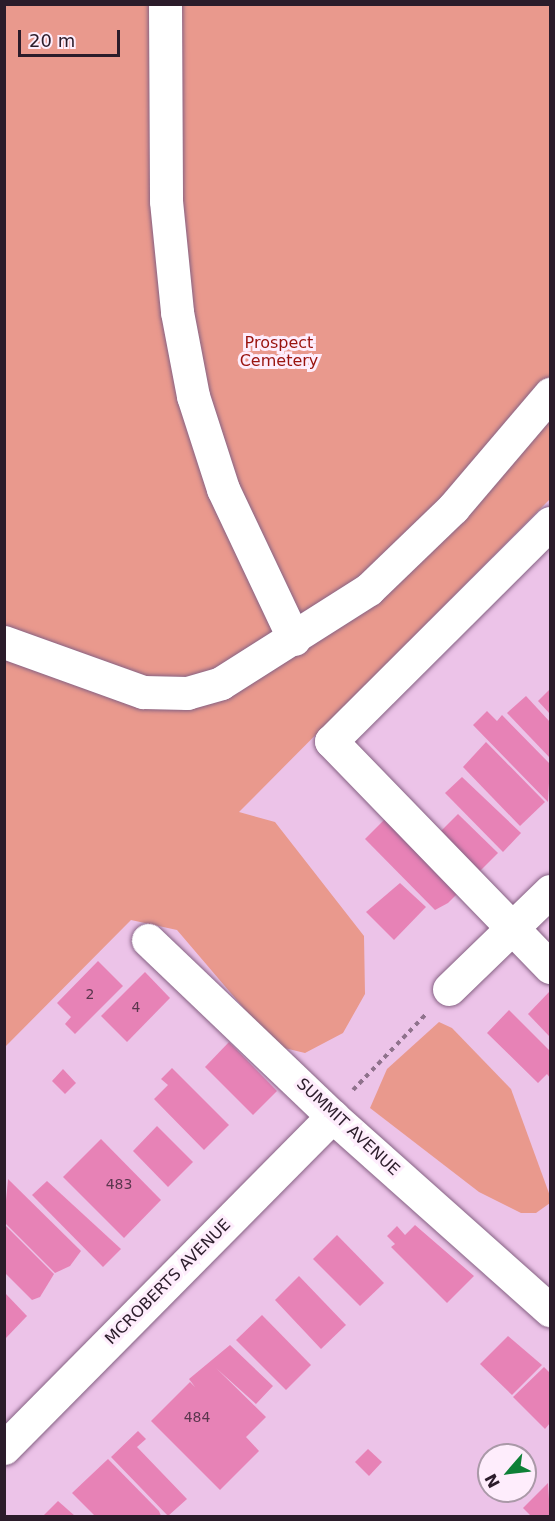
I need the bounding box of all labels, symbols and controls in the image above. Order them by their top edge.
scale bar [21,18,123,56]
text: 20 m [29,30,75,51]
park label: Prospect Cemetery [240,333,318,371]
house number: 2 [86,986,94,1002]
house number: 4 [132,999,140,1015]
street label: SUMMIT AVENUE [293,1074,403,1180]
house number: 483 [106,1176,132,1192]
street label: MCROBERTS AVENUE [101,1215,235,1349]
house number: 484 [184,1409,210,1425]
north arrow [477,1443,537,1503]
text: N [481,1470,504,1491]

